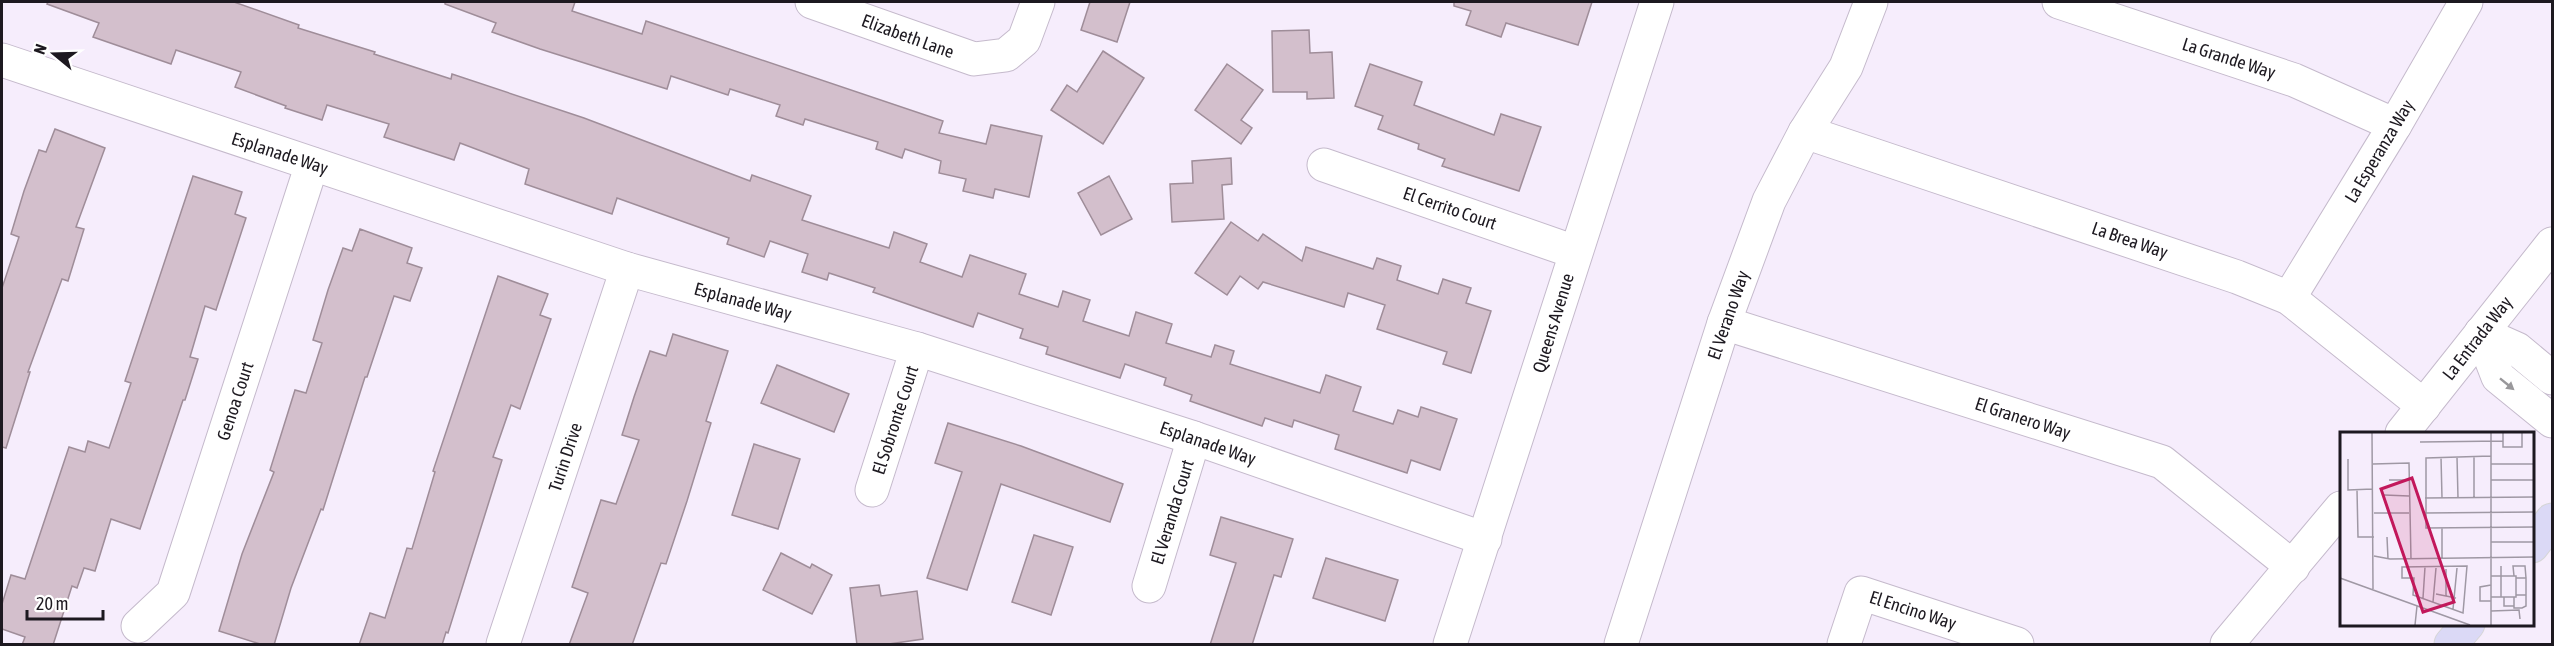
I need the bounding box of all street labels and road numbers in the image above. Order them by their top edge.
street label: Elizabeth Lane [859,10,957,62]
street label: La Grande Way [2180,33,2278,83]
street label: La Esperanza Way [2340,96,2418,206]
street label: Esplanade Way [229,128,331,178]
street label: El Cerrito Court [1401,182,1499,234]
street label: La Brea Way [2089,217,2171,263]
street label: El Verano Way [1703,268,1753,362]
street label: Queens Avenue [1528,271,1578,375]
street label: Esplanade Way [692,278,794,324]
street label: La Entrada Way [2438,292,2516,384]
street label: Genoa Court [212,359,258,443]
street label: El Sobronte Court [868,363,922,477]
street label: El Granero Way [1973,393,2073,443]
street label: Esplanade Way [1157,417,1259,469]
street label: Turin Drive [544,420,586,494]
street label: El Veranda Court [1146,457,1198,567]
street label: El Encino Way [1867,586,1959,634]

